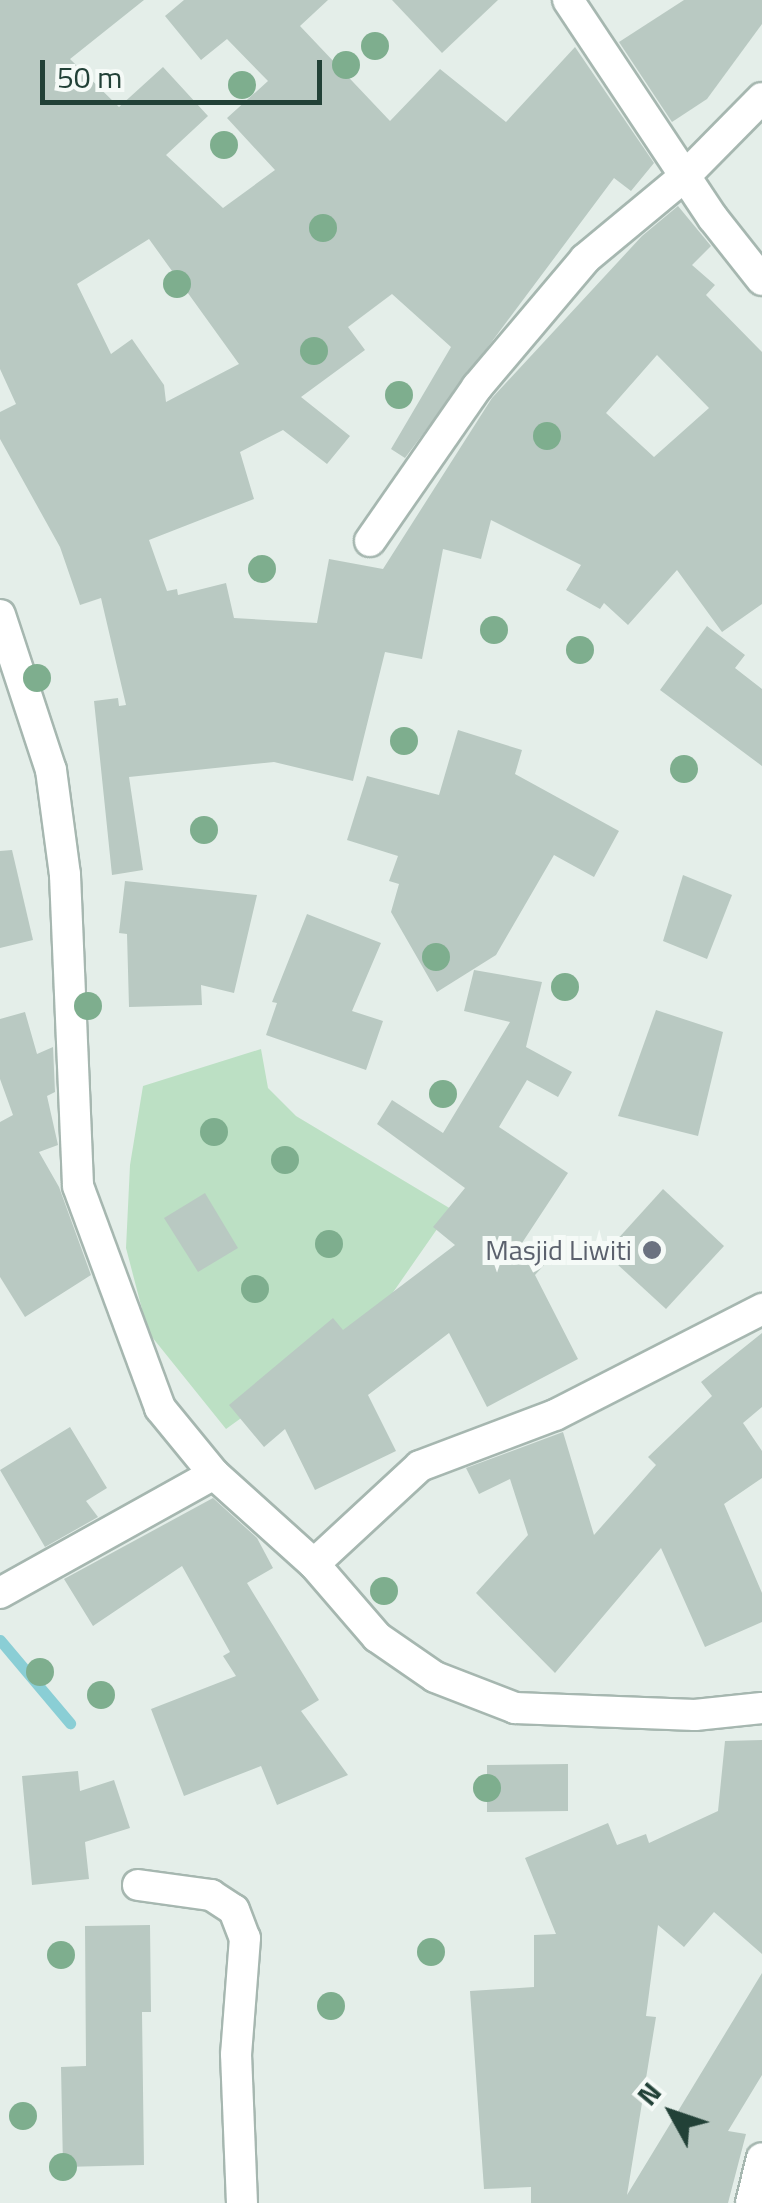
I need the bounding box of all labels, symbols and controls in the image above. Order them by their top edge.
scale bar [45,40,328,102]
text: 50 m [57,54,122,100]
place label: Masjid Liwiti [485,1233,632,1267]
marker: Masjid Liwiti [641,1239,663,1261]
north arrow [622,2063,722,2163]
text: N [626,2072,671,2115]

